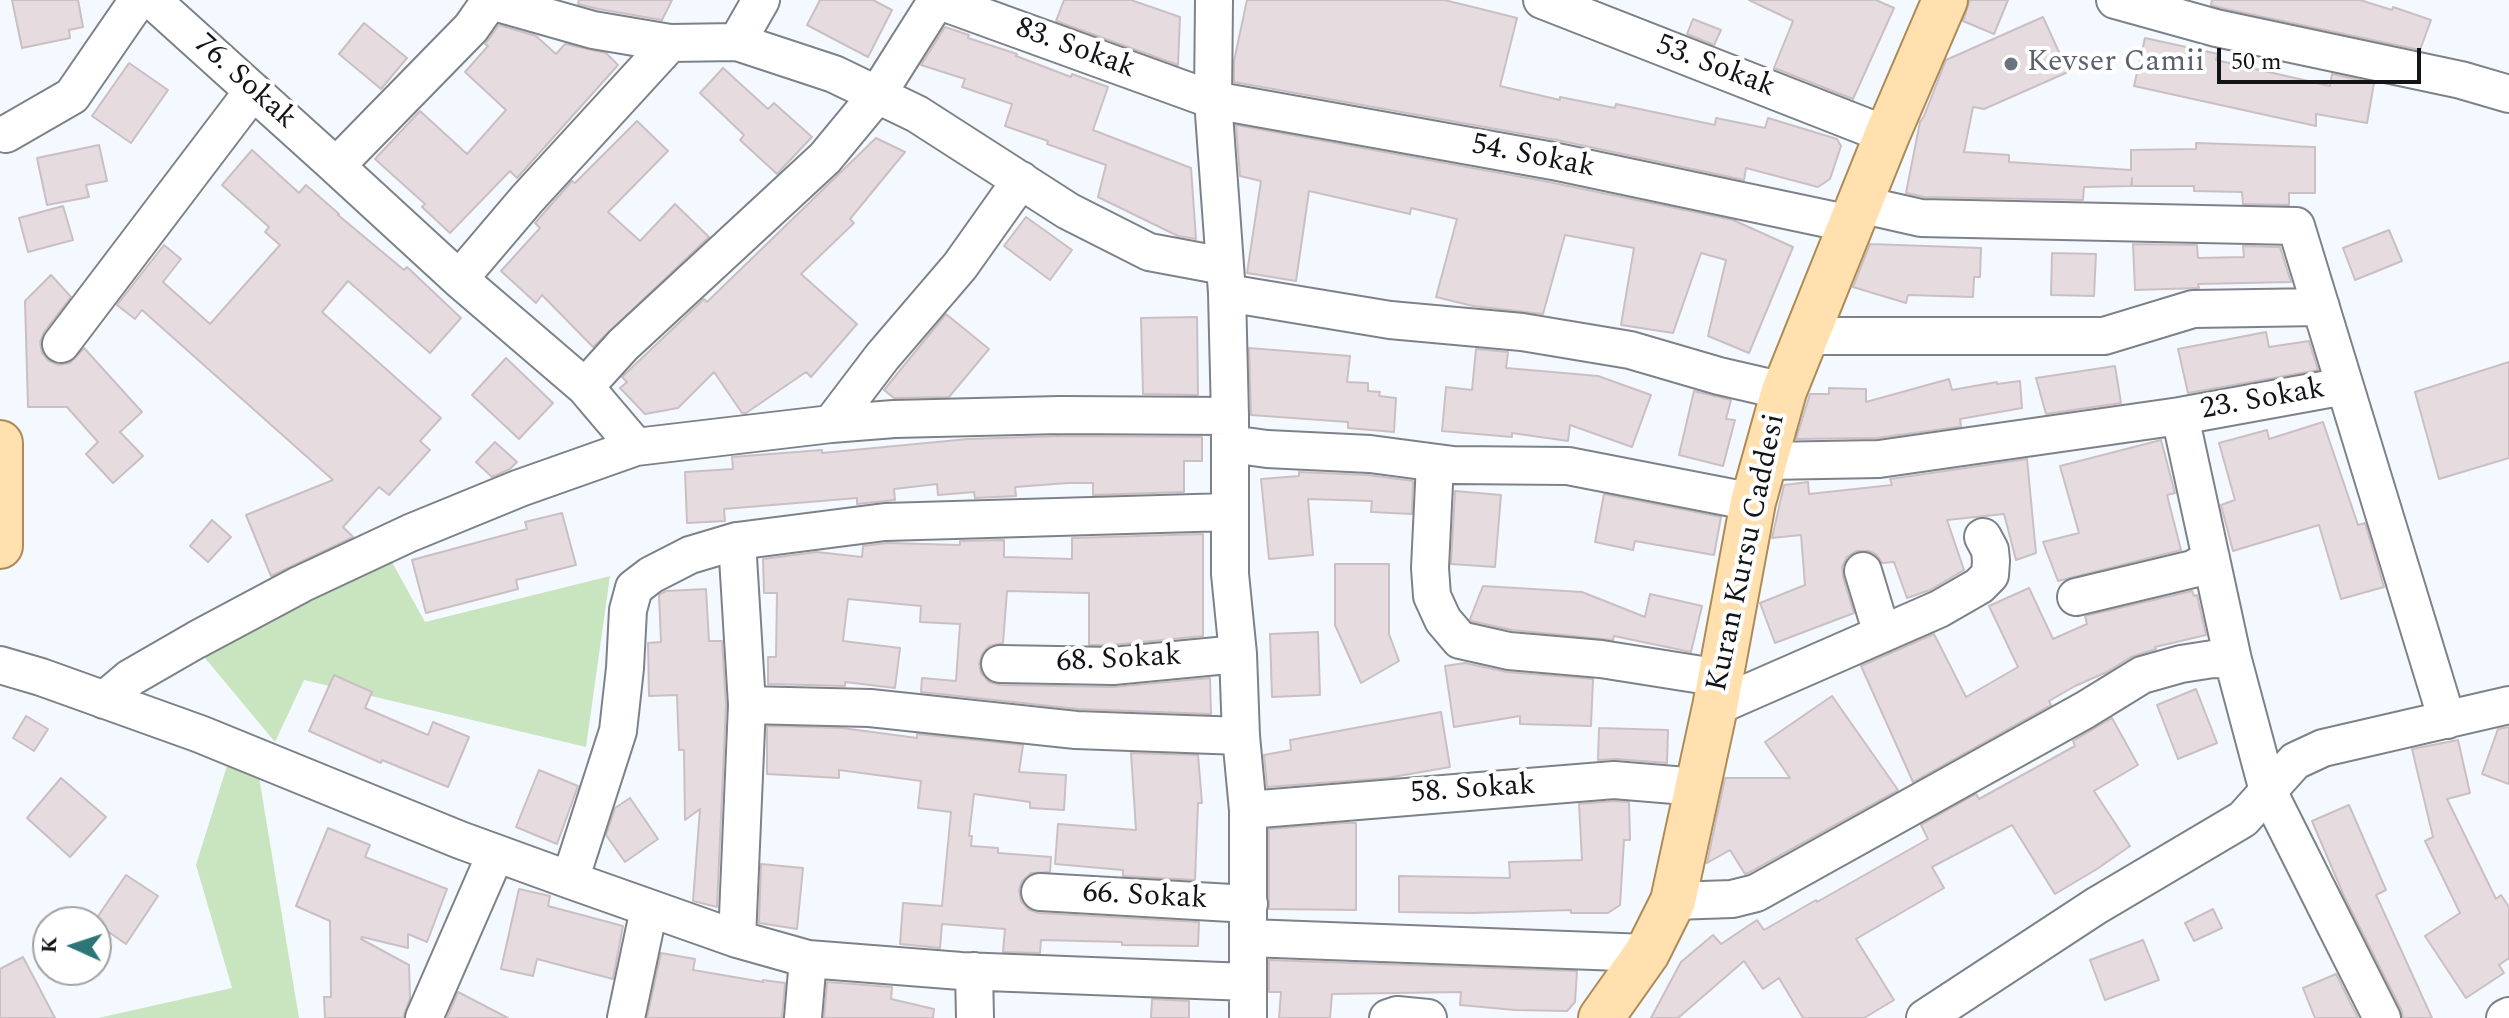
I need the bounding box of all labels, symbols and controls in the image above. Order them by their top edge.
street label: 83. Sokak [1010,12,1140,88]
street label: 76. Sokak [185,28,303,138]
street label: 53. Sokak [1650,29,1780,107]
scale bar [2221,32,2425,82]
text: 50 m [2231,44,2282,80]
place label: Kevser Camii [2027,46,2205,82]
marker: Kevser Camii [2002,55,2020,73]
street label: 54. Sokak [1468,128,1598,188]
street label: 23. Sokak [2198,372,2328,430]
street label: Kuran Kursu Caddesi [1701,411,1795,695]
street label: 68. Sokak [1056,640,1182,682]
street label: 58. Sokak [1409,769,1537,813]
street label: 66. Sokak [1082,877,1208,919]
north arrow [32,906,112,986]
text: K [33,935,66,954]

